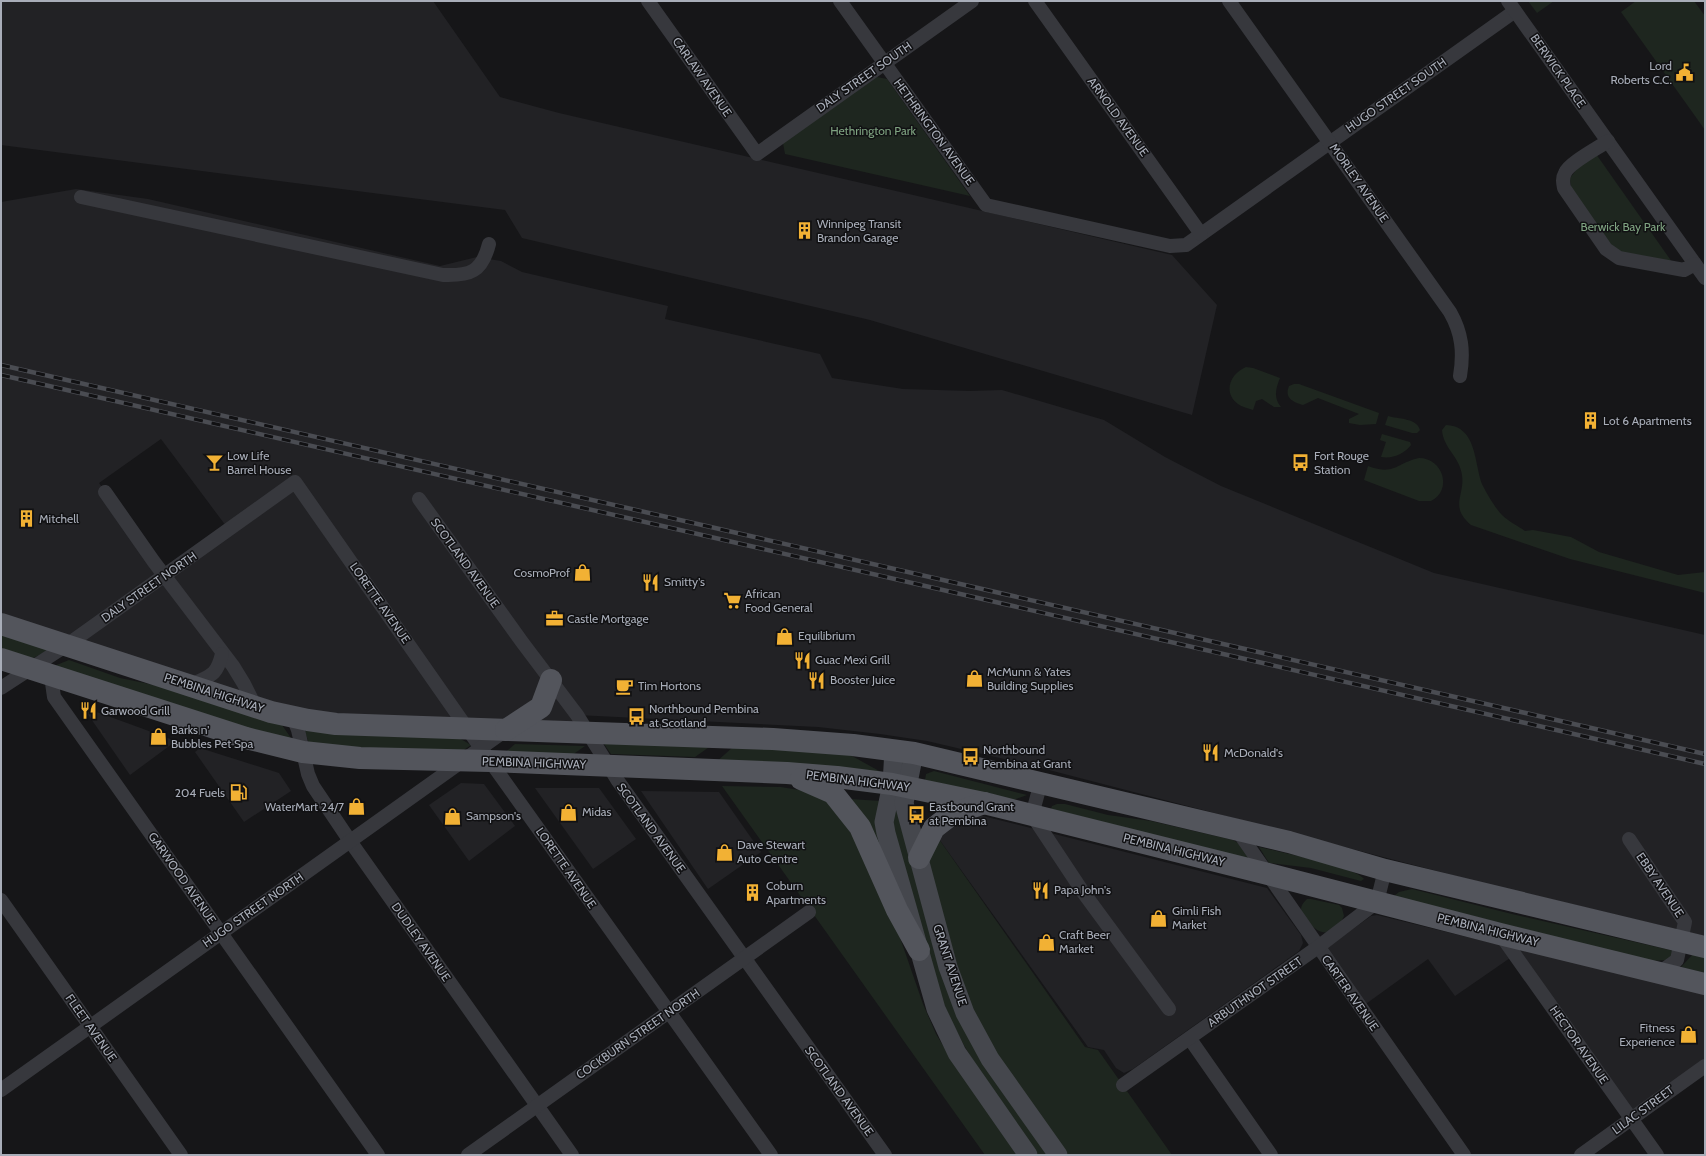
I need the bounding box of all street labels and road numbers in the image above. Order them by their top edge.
street label: BERWICK PLACE [1527,31,1590,111]
street label: CARLAW AVENUE [669,34,736,120]
street label: DALY STREET SOUTH [813,38,914,115]
street label: HUGO STREET SOUTH [1342,54,1449,135]
street label: ARNOLD AVENUE [1085,74,1152,160]
street label: HETHRINGTON AVENUE [891,76,978,188]
street label: MORLEY AVENUE [1327,140,1392,225]
street label: SCOTLAND AVENUE [428,515,503,611]
street label: DALY STREET NORTH [98,548,199,625]
street label: LORETTE AVENUE [347,559,414,646]
street label: PEMBINA HIGHWAY [162,669,266,716]
street label: PEMBINA HIGHWAY [482,753,587,772]
street label: PEMBINA HIGHWAY [805,767,911,794]
street label: SCOTLAND AVENUE [614,780,689,876]
street label: LORETTE AVENUE [533,824,600,911]
street label: GARWOOD AVENUE [145,829,220,927]
street label: PEMBINA HIGHWAY [1122,830,1227,869]
street label: EBBY AVENUE [1633,850,1688,920]
street label: HUGO STREET NORTH [199,869,306,950]
street label: DUDLEY AVENUE [389,899,454,984]
street label: PEMBINA HIGHWAY [1436,910,1541,949]
street label: GRANT AVENUE [930,922,971,1008]
street label: CARTER AVENUE [1319,952,1382,1034]
street label: ARBUTHNOT STREET [1204,953,1305,1030]
street label: COCKBURN STREET NORTH [573,985,702,1082]
street label: FLEET AVENUE [63,991,120,1065]
street label: HECTOR AVENUE [1547,1003,1612,1087]
street label: SCOTLAND AVENUE [802,1043,877,1139]
street label: LILAC STREET [1609,1082,1677,1137]

